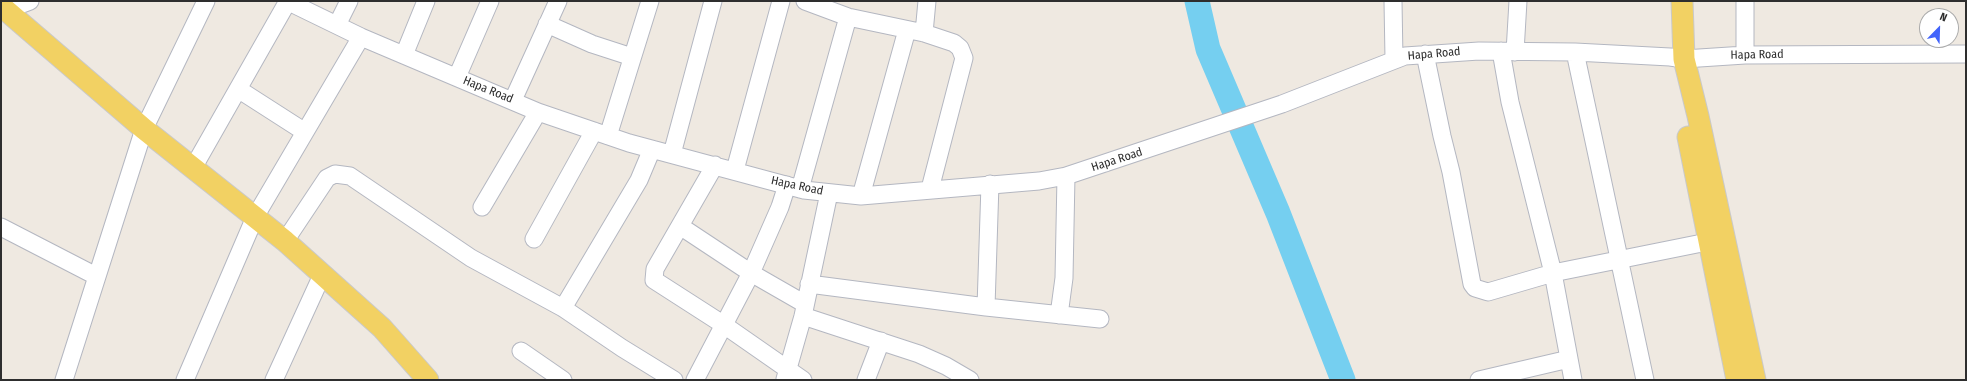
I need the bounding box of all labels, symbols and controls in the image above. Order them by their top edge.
north arrow [1919,8,1959,48]
text: N [1938,10,1949,25]
street label: Hapa Road [1407,45,1461,63]
street label: Hapa Road [1730,47,1784,63]
street label: Hapa Road [461,73,515,107]
street label: Hapa Road [1090,145,1144,175]
street label: Hapa Road [770,173,824,199]

